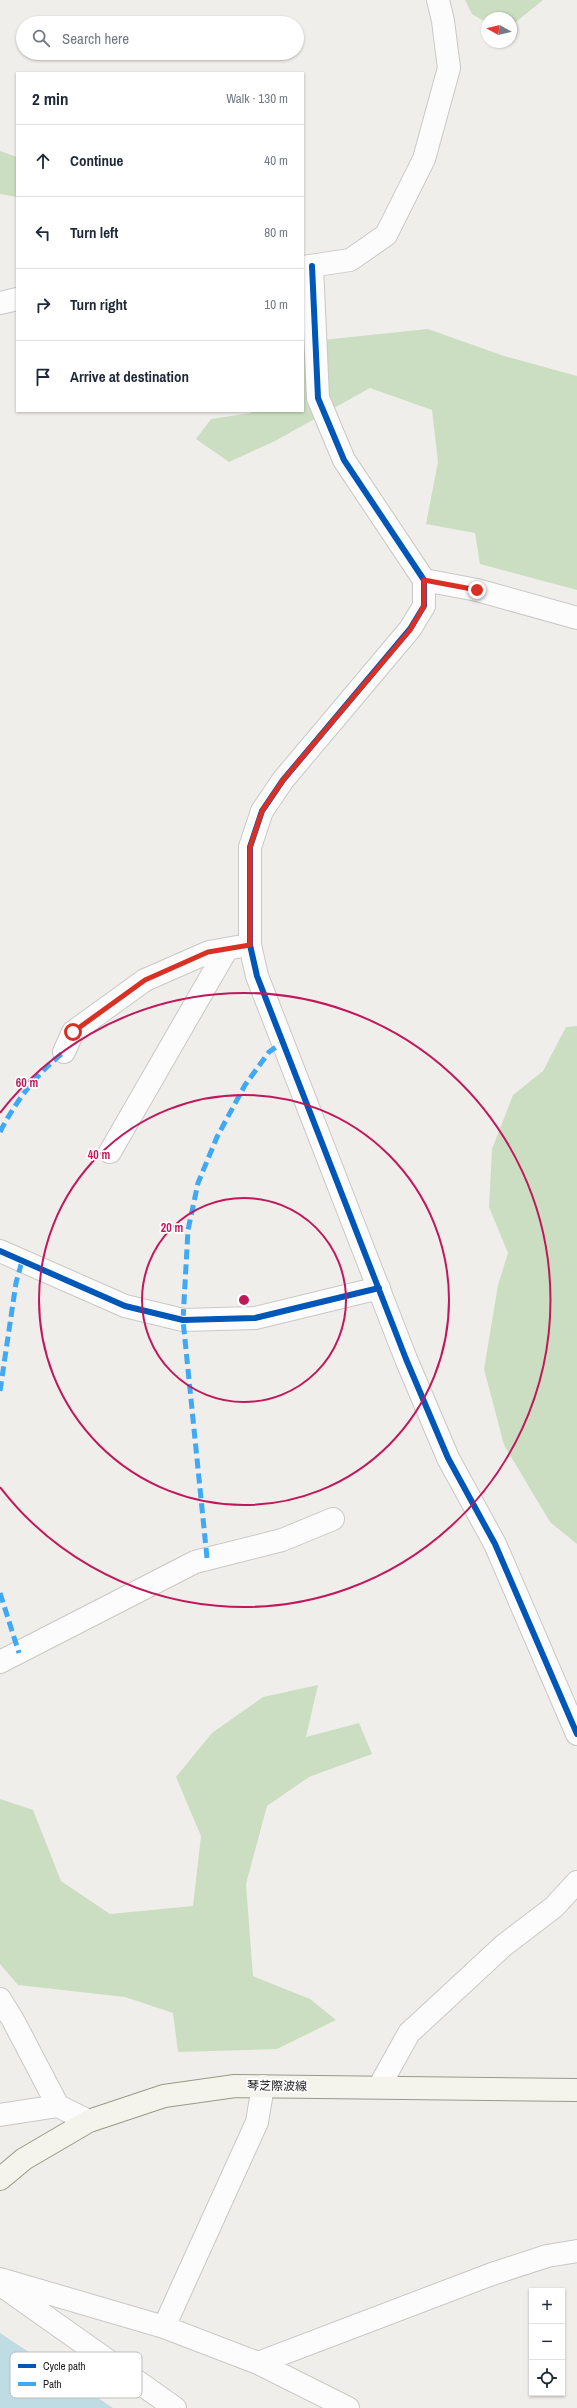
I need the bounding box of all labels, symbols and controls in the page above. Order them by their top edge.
north arrow [481,12,517,48]
search box [16,16,304,60]
icon: search [30,27,52,49]
text: Search here [62,28,129,49]
text: 2 min [32,87,68,110]
text: Walk · 130 m [226,90,288,107]
icon: ahead [32,150,54,172]
text: Continue [70,150,123,171]
text: 40 m [264,152,288,169]
icon: left [32,222,54,244]
text: Turn left [70,222,118,243]
text: 80 m [264,224,288,241]
icon: right [32,294,54,316]
text: Turn right [70,294,127,315]
text: 10 m [264,296,288,313]
icon: arrive [32,366,54,388]
text: Arrive at destination [70,366,189,387]
route end [468,581,486,599]
route start [64,1023,82,1041]
text: 60 m [16,1075,38,1091]
text: 40 m [88,1147,110,1163]
text: 20 m [161,1220,183,1236]
centre of rings [237,1293,251,1307]
street label: 琴芝際波線 [247,2077,307,2095]
map controls [529,2288,565,2396]
button: + [529,2288,565,2324]
button: − [529,2324,565,2360]
legend [10,2352,142,2398]
text: Cycle path [43,2359,86,2373]
button: locate [529,2360,565,2396]
text: Path [43,2377,62,2391]

